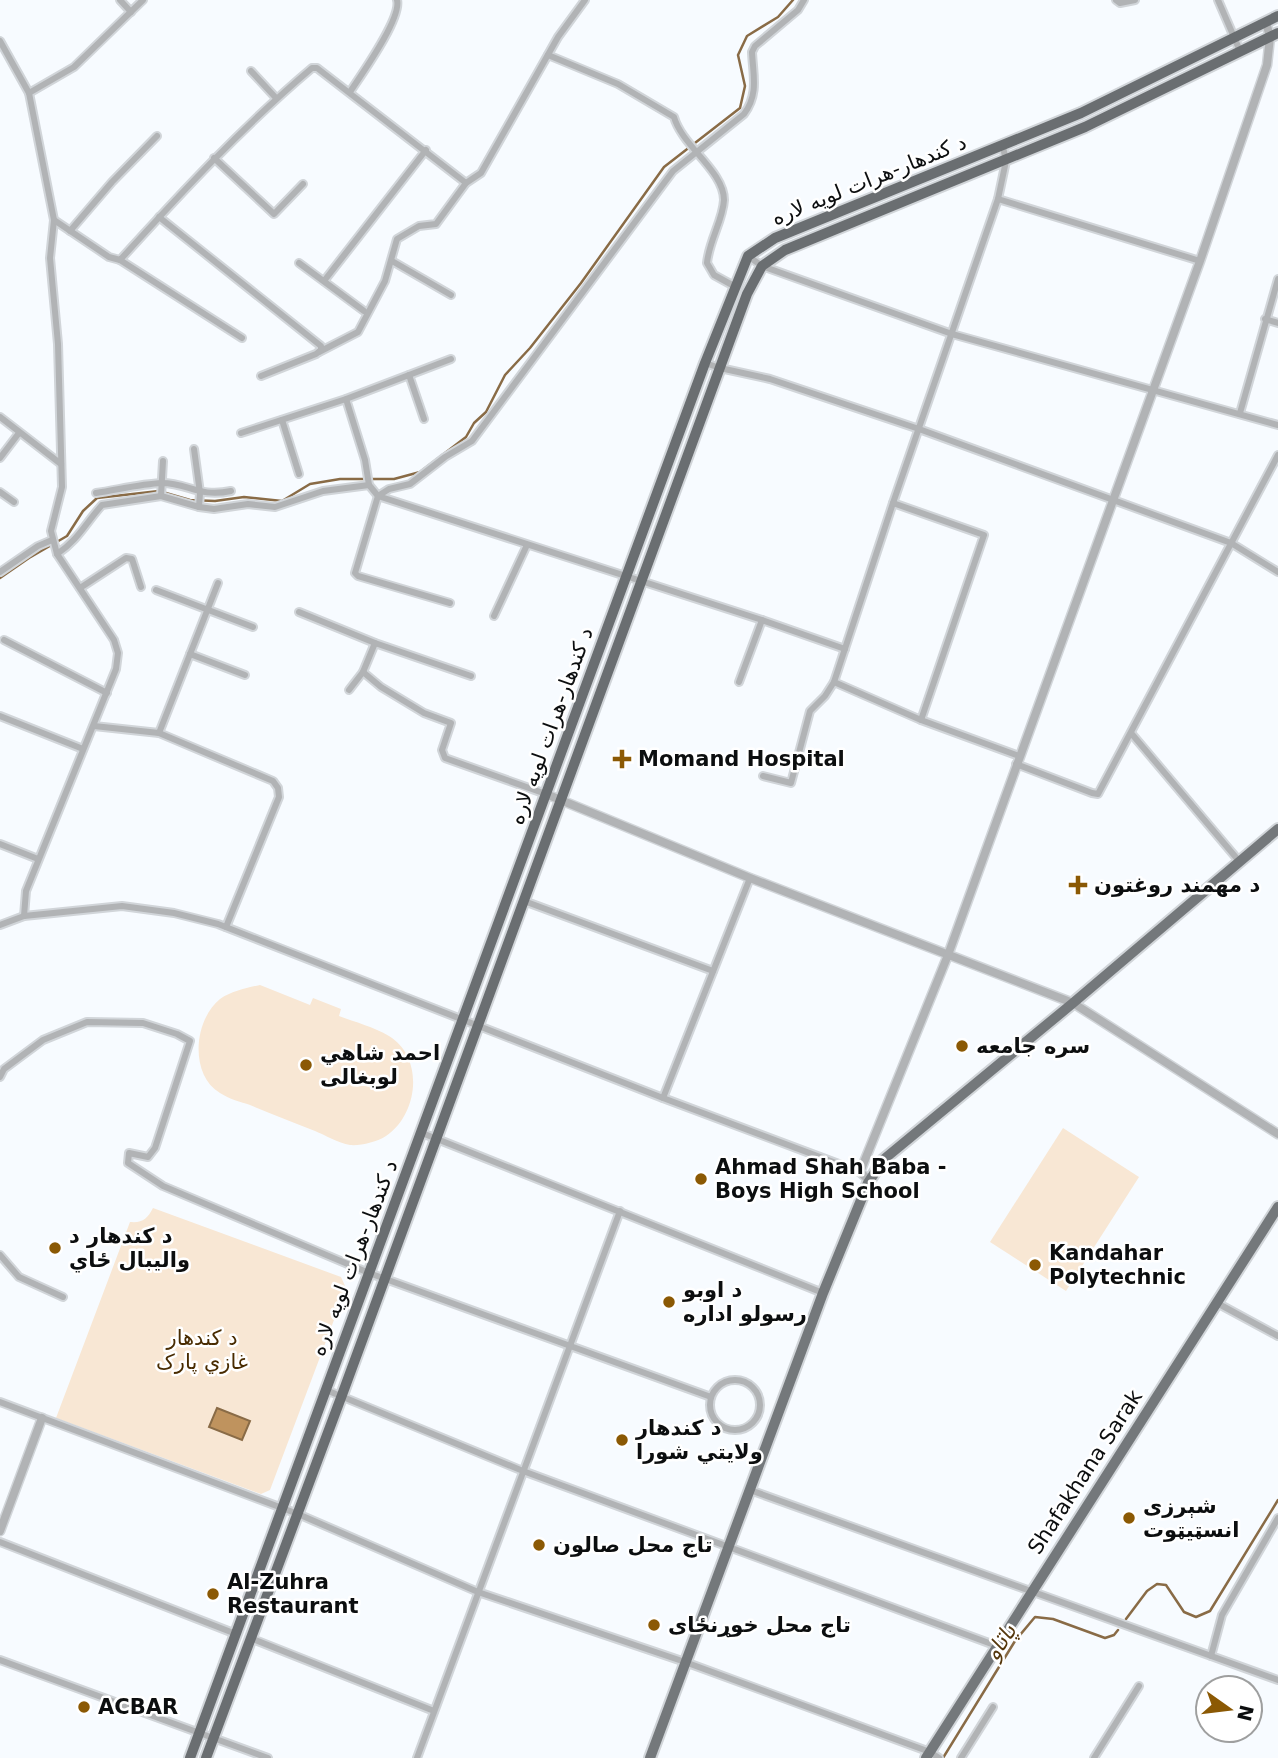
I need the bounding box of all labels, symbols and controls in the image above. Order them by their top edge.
street label: د کندهار-هرات لويه لاره [768,130,970,230]
street label: د کندهار-هرات لويه لاره [504,624,598,828]
place label: Momand Hospital [638,747,845,771]
marker: Momand Hospital [612,749,632,769]
place label: د مهمند روغتون [1094,873,1260,897]
marker: د مهمند روغتون [1068,875,1088,895]
place label: سره جامعه [976,1034,1090,1058]
marker: سره جامعه [954,1038,970,1054]
place label: احمد شاهي لوبغالی [320,1041,440,1089]
marker: احمد شاهي لوبغالی [298,1057,314,1073]
place label: Ahmad Shah Baba - Boys High School [715,1155,947,1203]
street label: د کندهار-هرات لويه لاره [306,1157,402,1359]
marker: Ahmad Shah Baba - Boys High School [693,1171,709,1187]
place label: د کندهار د واليبال ځاي [69,1224,190,1273]
marker: د کندهار د واليبال ځاي [47,1240,63,1256]
place label: Kandahar Polytechnic [1049,1241,1186,1289]
marker: Kandahar Polytechnic [1027,1257,1043,1273]
place label: د اوبو رسولو اداره [682,1278,807,1326]
marker: د اوبو رسولو اداره [661,1294,677,1310]
park label: د کندهار غازي پارک [156,1326,248,1374]
street label: Shafakhana Sarak [1023,1385,1147,1559]
place label: د کندهار ولايتي شورا [635,1416,763,1464]
marker: د کندهار ولايتي شورا [614,1432,630,1448]
place label: شېرزی انسټيټوت [1143,1494,1239,1542]
marker: شېرزی انسټيټوت [1121,1510,1137,1526]
place label: تاج محل صالون [553,1533,713,1558]
marker: تاج محل صالون [531,1537,547,1553]
place label: Al-Zuhra Restaurant [227,1570,359,1618]
marker: Al-Zuhra Restaurant [205,1586,221,1602]
place label: تاج محل خوړنځای [668,1613,851,1638]
marker: تاج محل خوړنځای [646,1617,662,1633]
water label: پاتاو [979,1619,1023,1666]
north arrow [1194,1674,1264,1744]
place label: ACBAR [98,1695,178,1719]
marker: ACBAR [76,1699,92,1715]
text: N [1233,1703,1258,1723]

